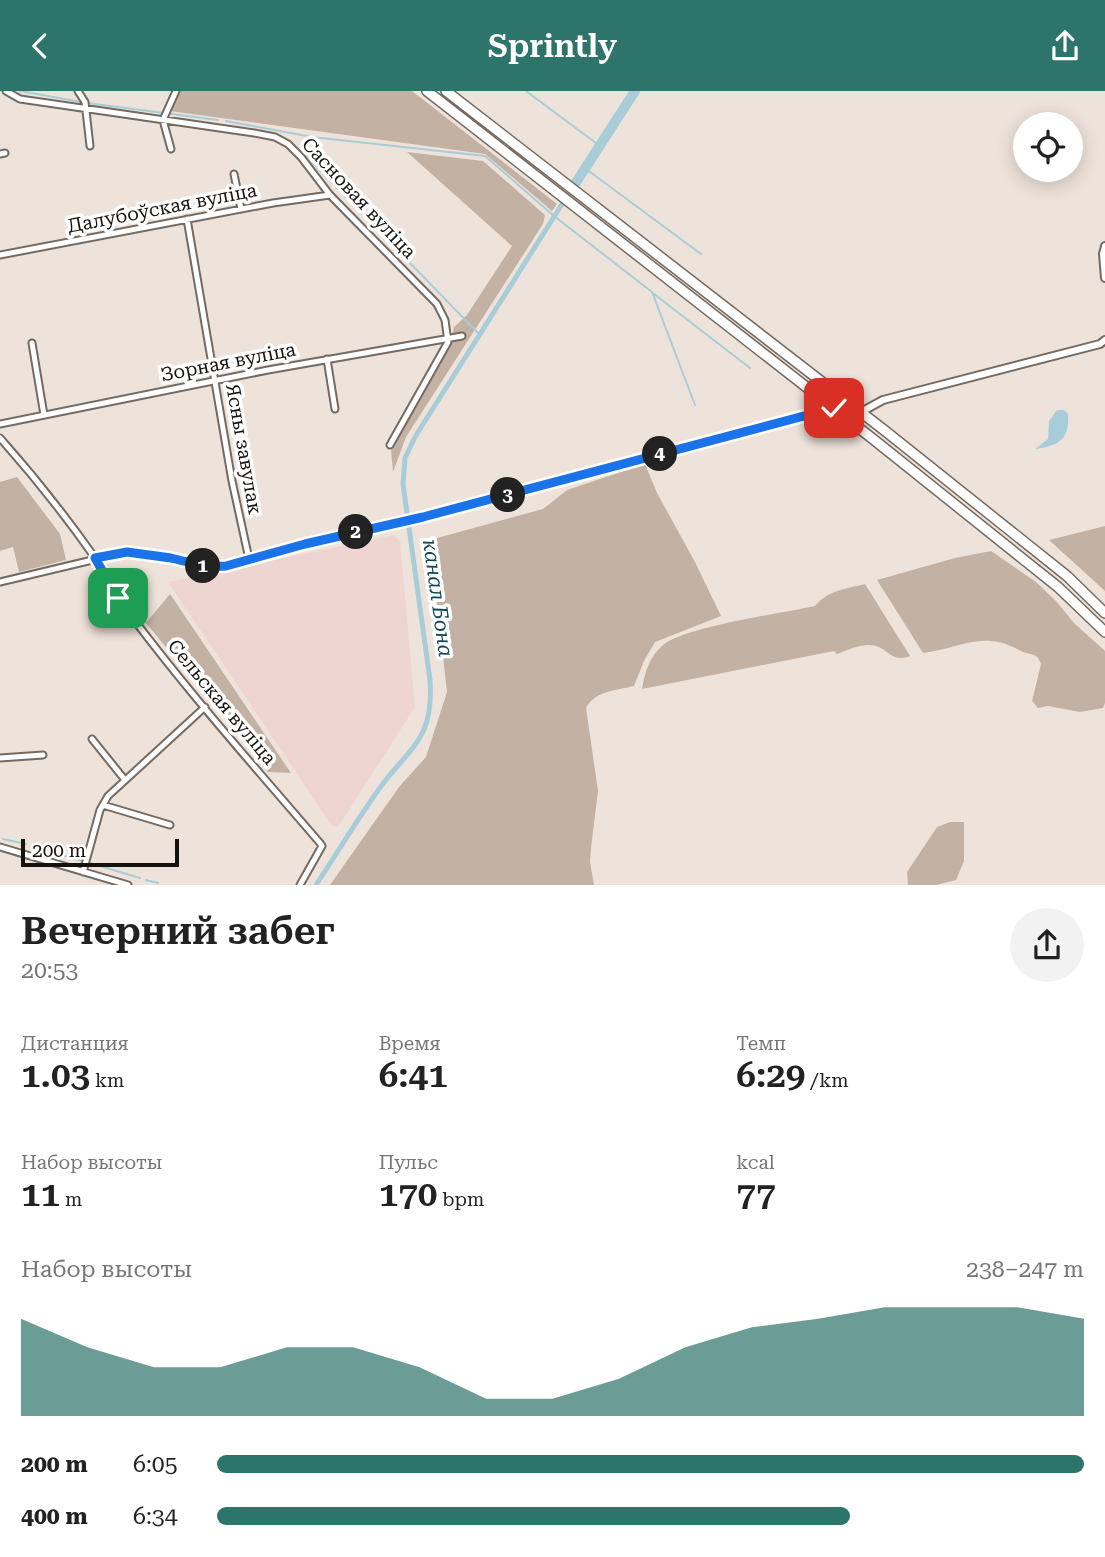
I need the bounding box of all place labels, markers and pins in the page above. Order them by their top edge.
pin [804,378,864,438]
pin: 4 [642,437,678,471]
pin: 3 [490,477,526,513]
pin: 2 [338,515,374,549]
pin: 1 [186,549,220,583]
pin [88,568,148,628]

